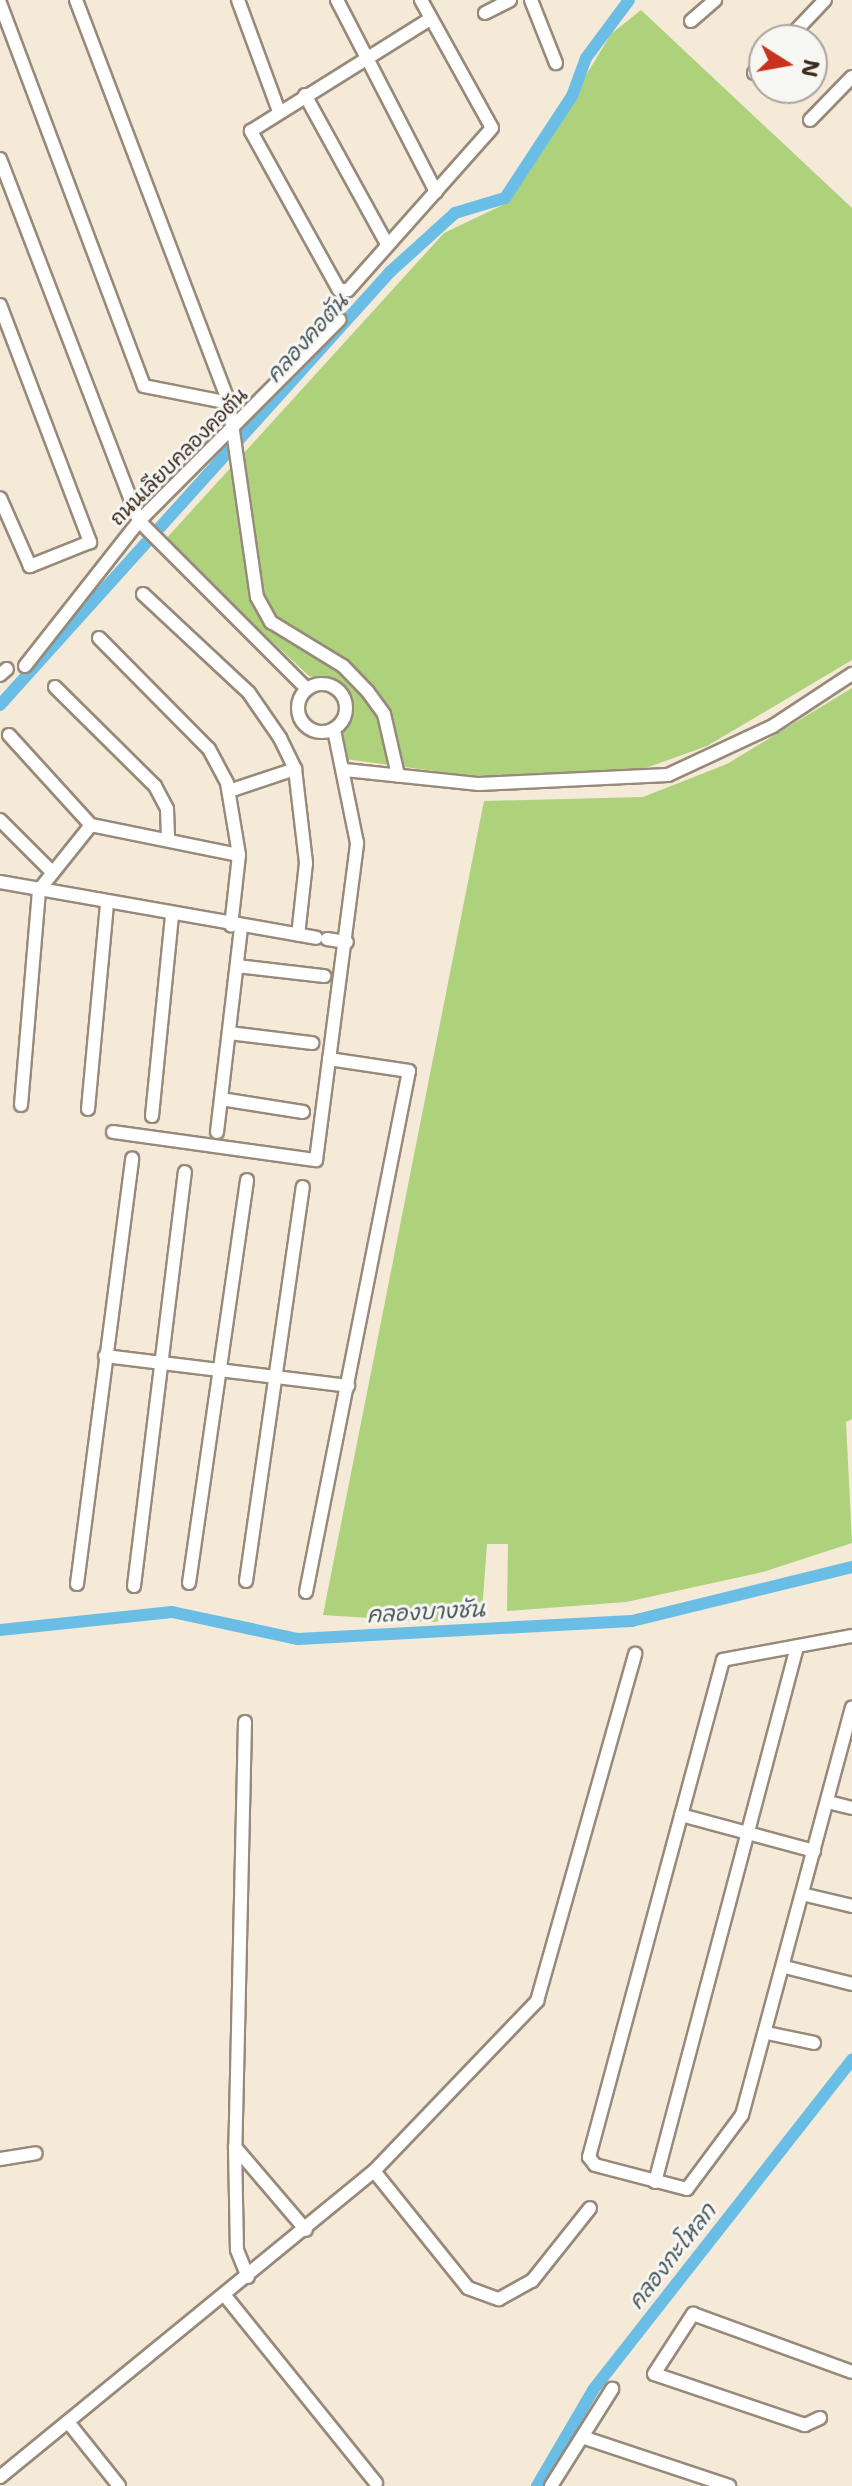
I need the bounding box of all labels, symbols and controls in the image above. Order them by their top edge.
north arrow [748,24,828,104]
text: N [794,57,826,80]
water label: คลองคอตัน [260,288,354,388]
street label: ถนนเลียบคลองคอตัน [105,383,253,531]
water label: คลองบางชัน [366,1596,486,1628]
water label: คลองกะโหลก [623,2198,721,2314]

